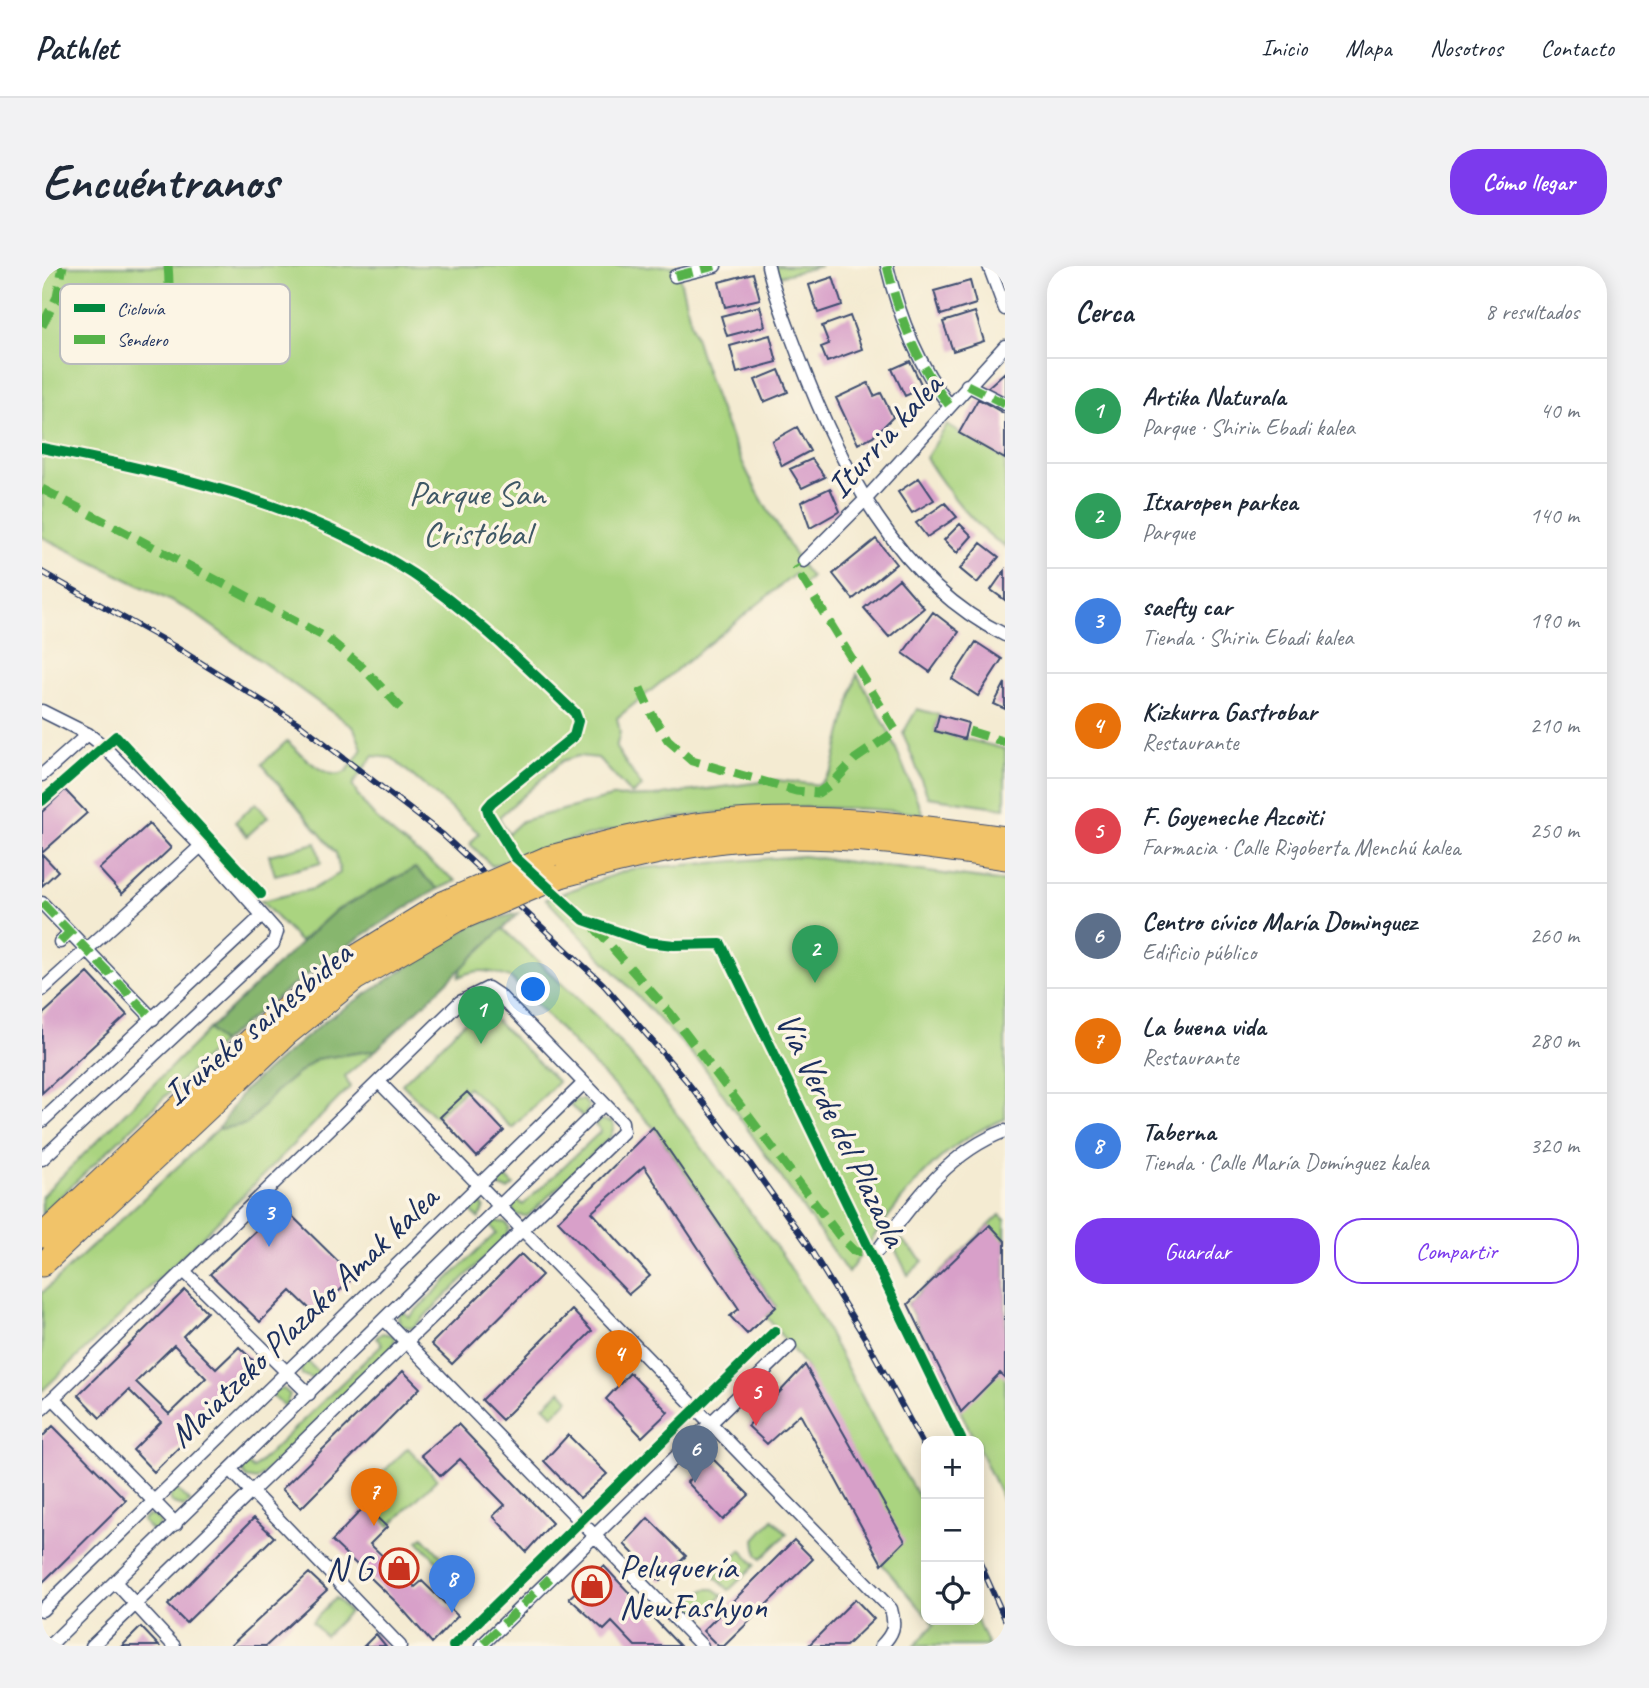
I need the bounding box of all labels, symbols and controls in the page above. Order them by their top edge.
text: Pathlet [35,27,118,69]
text: Inicio [1261,33,1307,63]
text: Mapa [1345,33,1392,63]
text: Nosotros [1430,33,1502,63]
text: Contacto [1540,33,1614,63]
button: Cómo llegar [1450,149,1607,215]
text: Encuéntranos [42,151,278,213]
legend [60,284,290,364]
text: Cerca [1075,293,1133,331]
text: Ciclovía [117,297,166,321]
text: 8 resultados [1485,297,1579,326]
text: Sendero [117,328,169,352]
street label: Iturria kalea [816,361,954,507]
text: Artika Naturala [1142,380,1286,413]
text: 1 [1093,396,1103,425]
text: 40 m [1540,396,1579,425]
text: Parque · Shirin Ebadi kalea [1142,413,1355,442]
park label: Parque San Cristóbal [409,471,547,556]
text: Itxaropen parkea [1142,485,1298,518]
text: 2 [1093,501,1103,530]
text: 140 m [1530,501,1579,530]
text: Parque [1142,518,1195,547]
text: saefty car [1142,590,1232,623]
text: 3 [1093,606,1103,635]
text: 190 m [1530,606,1579,635]
text: Tienda · Shirin Ebadi kalea [1142,623,1353,652]
text: Kizkurra Gastrobar [1142,695,1317,728]
text: 4 [1093,711,1103,740]
text: 210 m [1530,711,1579,740]
text: Restaurante [1142,728,1239,757]
text: F. Goyeneche Azcoiti [1142,800,1323,833]
text: 5 [1093,816,1103,845]
text: 250 m [1530,816,1579,845]
text: Farmacia · Calle Rigoberta Menchú kalea [1142,833,1460,862]
text: Centro cívico María Dominguez [1142,905,1416,938]
text: 6 [1093,921,1103,950]
text: 260 m [1530,921,1579,950]
pin: 2 [792,925,838,983]
street label: Iruñeko saihesbidea [154,930,362,1115]
text: Edificio público [1142,938,1256,967]
your location [516,972,550,1006]
pin: 1 [458,986,504,1044]
street label: Vía Verde del Plazaola [765,1005,918,1255]
text: La buena vida [1142,1010,1266,1043]
text: 7 [1093,1026,1103,1055]
text: 280 m [1530,1026,1579,1055]
text: Restaurante [1142,1043,1239,1072]
text: Taberna [1142,1115,1216,1148]
text: 8 [1093,1131,1103,1160]
text: 320 m [1530,1131,1579,1160]
text: Tienda · Calle María Domínguez kalea [1142,1148,1429,1177]
street label: Maiatzeko Plazako Amak kalea [159,1174,450,1457]
pin: 3 [246,1189,292,1247]
button: Guardar [1075,1218,1320,1284]
button: Compartir [1334,1218,1579,1284]
pin: 4 [596,1330,642,1388]
pin: 5 [733,1368,779,1426]
pin: 6 [672,1425,718,1483]
map controls [921,1436,984,1625]
button: + [921,1436,984,1499]
pin: 7 [351,1468,397,1526]
button: − [921,1499,984,1562]
place label: Peluquería NewFashyon [619,1544,767,1629]
place label: N G [325,1546,376,1591]
shop icon: N G [378,1547,420,1589]
pin: 8 [429,1555,475,1613]
button: locate [921,1562,984,1625]
shop icon: Peluquería NewFashyon [571,1565,613,1607]

